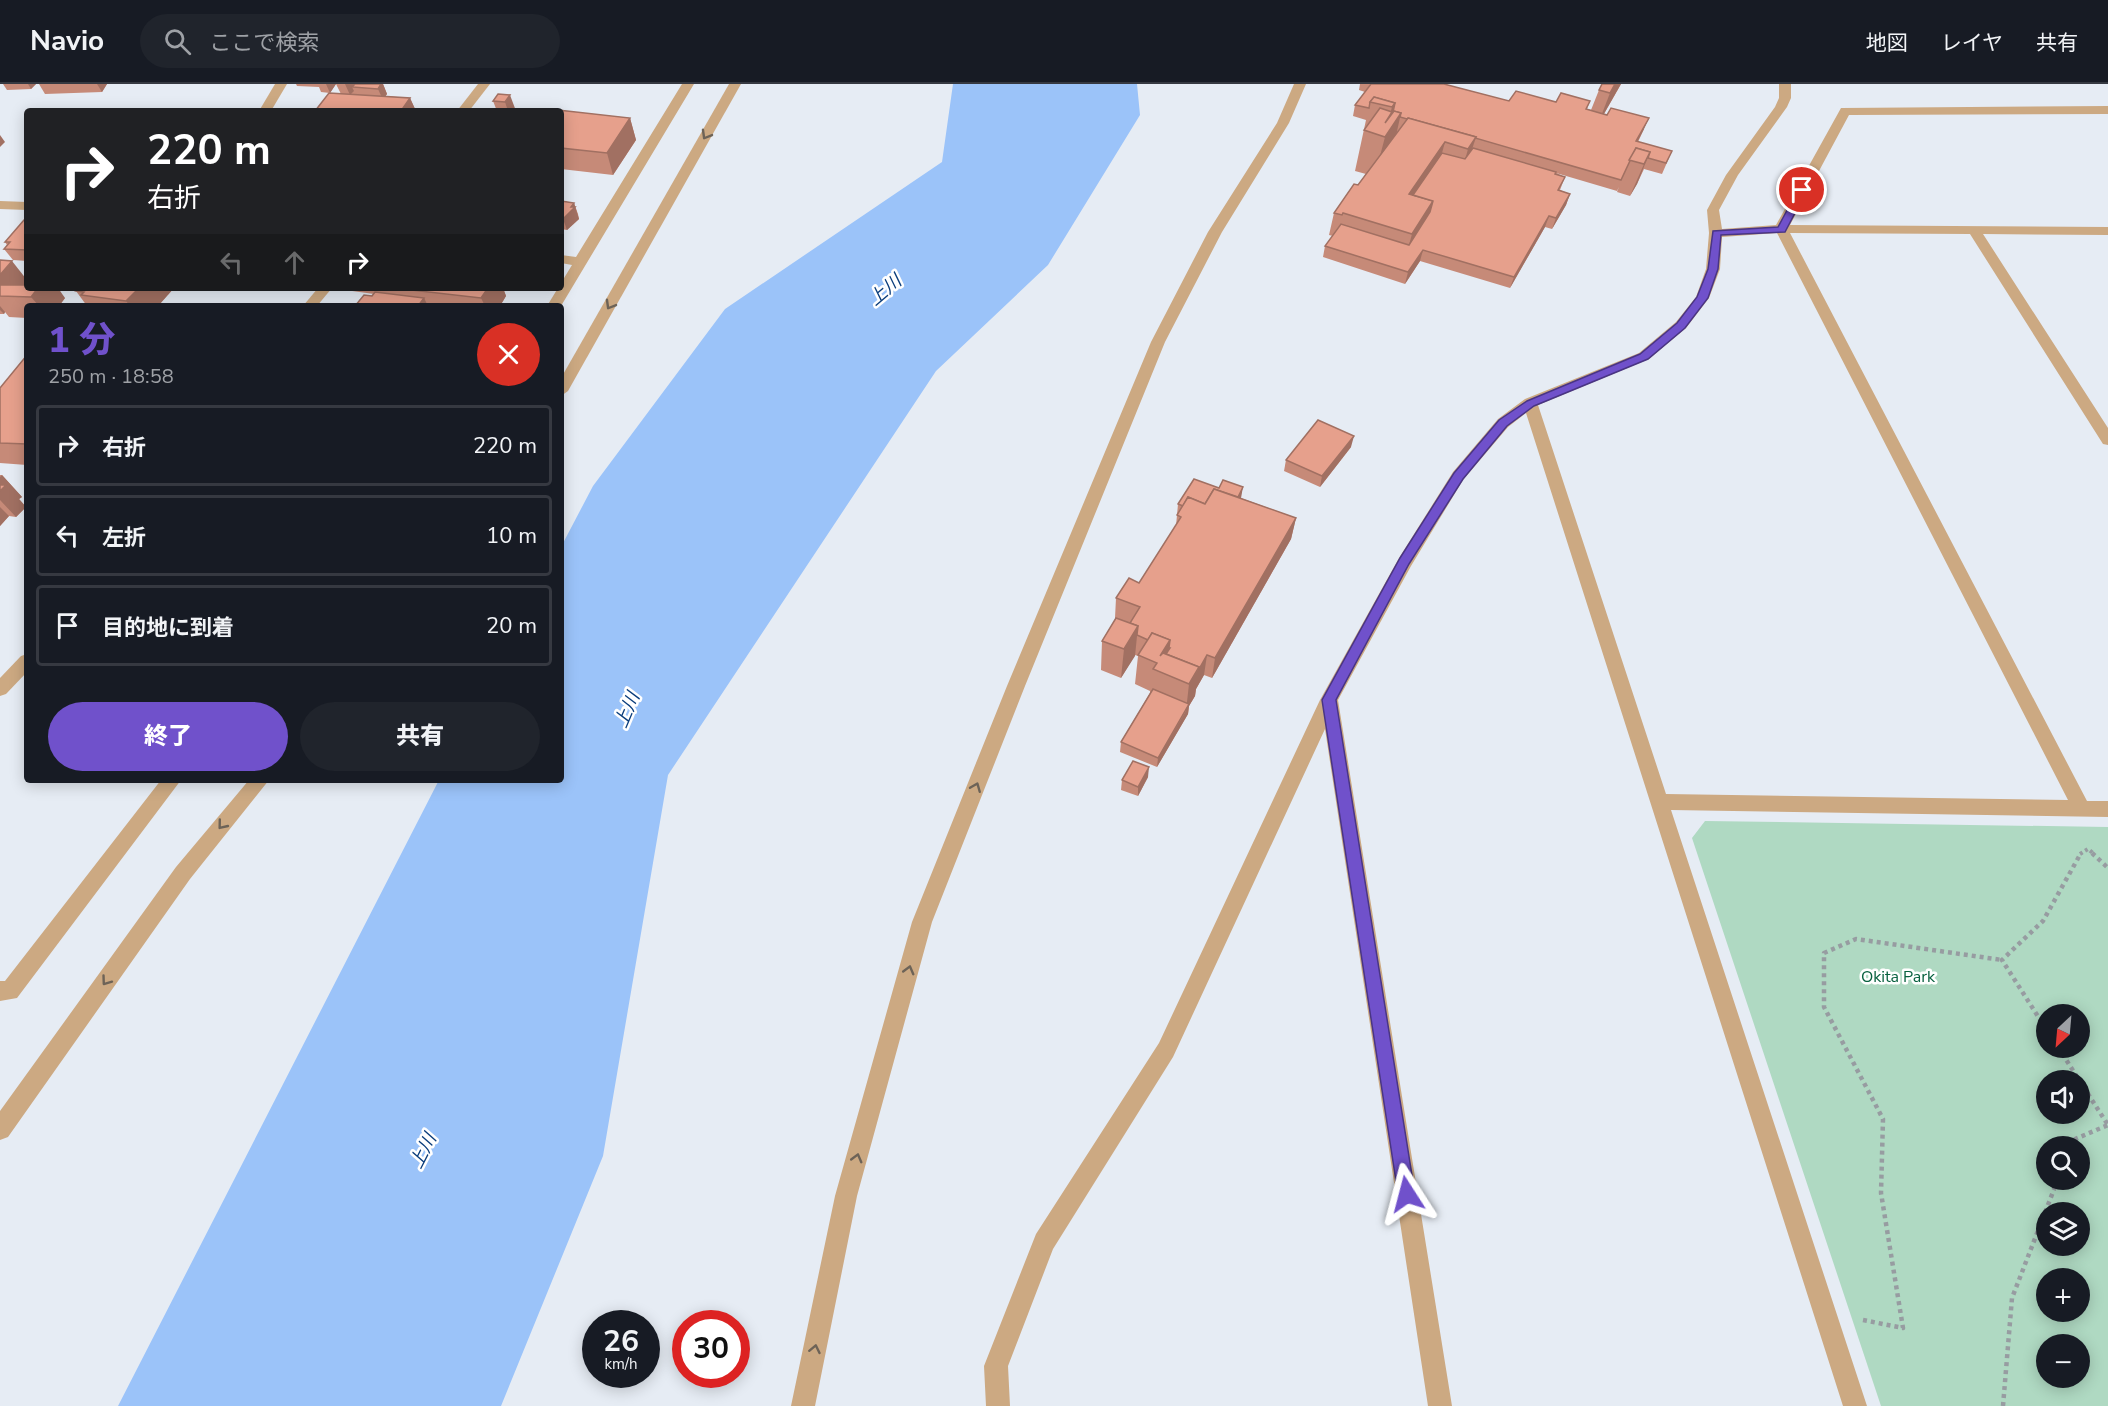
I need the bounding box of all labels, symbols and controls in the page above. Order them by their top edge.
search box [140,14,560,68]
text: Navio [30,22,104,60]
icon: search [161,25,194,58]
text: ここで検索 [209,28,319,58]
text: 地図 [1866,29,1908,57]
text: レイヤ [1941,29,2003,57]
text: 共有 [2036,29,2078,57]
text: 220 m [147,122,271,179]
one-way arrow [702,129,713,139]
icon: right [48,132,126,210]
pin [1776,164,1827,215]
icon: arrive [1785,173,1818,206]
text: 右折 [147,180,201,217]
icon: left [215,246,248,279]
icon: ahead [278,246,311,279]
icon: right [341,246,374,279]
water label: 上川 [863,268,908,311]
one-way arrow [606,298,617,309]
text: 1 分 [48,316,116,365]
button: close [477,323,540,386]
text: 250 m · 18:58 [48,363,174,390]
icon: right [51,429,84,462]
text: 220 m [473,431,537,461]
text: 右折 [102,433,146,463]
icon: left [51,519,84,552]
text: 10 m [486,521,537,551]
text: 左折 [102,523,146,553]
icon: arrive [51,609,84,642]
text: 20 m [486,611,537,641]
text: 目的地に到着 [102,613,234,643]
water label: 上川 [609,687,646,731]
button: 終了 [48,702,288,771]
button: 共有 [300,702,540,771]
one-way arrow [968,783,981,793]
one-way arrow [219,818,230,829]
one-way arrow [901,965,914,975]
park label: Okita Park [1861,966,1936,988]
one-way arrow [102,975,113,986]
north arrow [2036,1004,2090,1058]
map controls [2036,1004,2090,1388]
button: sound [2036,1070,2090,1124]
water label: 上川 [404,1128,443,1172]
button: search [2036,1136,2090,1190]
one-way arrow [849,1153,862,1163]
position arrow [1375,1162,1439,1226]
button: layers [2036,1202,2090,1256]
button: + [2036,1268,2090,1322]
speed limit sign: 30 [672,1310,750,1388]
text: 26 [603,1321,639,1362]
button: − [2036,1334,2090,1388]
one-way arrow [808,1344,821,1354]
text: km/h [604,1354,638,1374]

